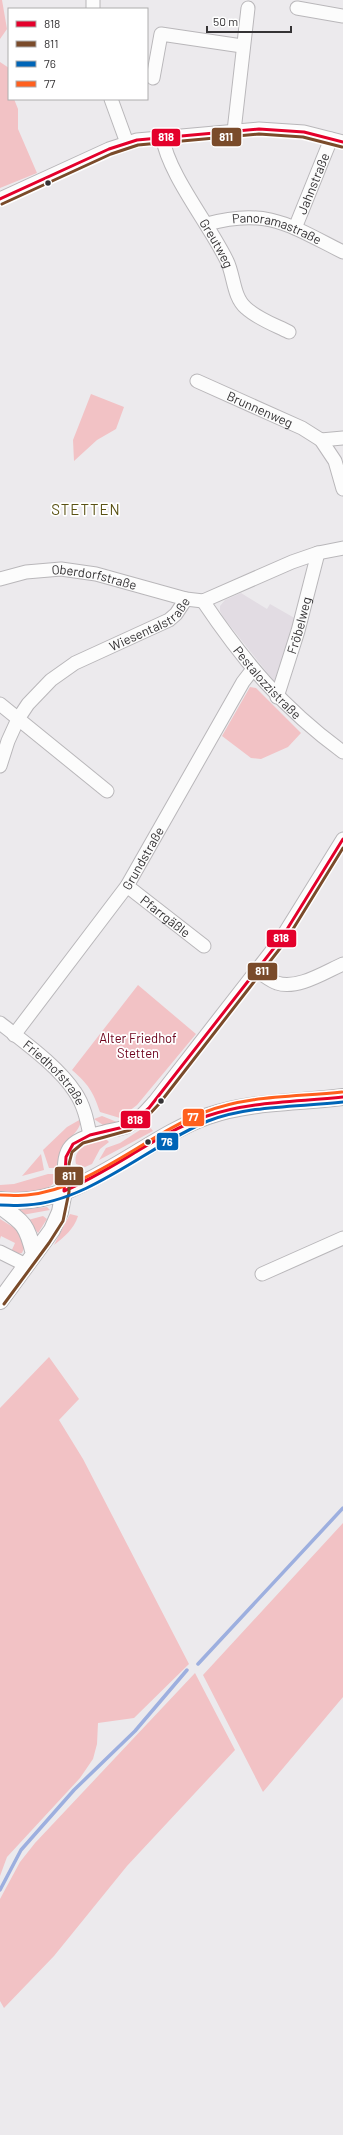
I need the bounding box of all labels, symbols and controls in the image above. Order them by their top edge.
legend [8,8,148,100]
scale bar [207,8,291,34]
text: 50 m [213,14,238,28]
text: 818 [44,16,60,30]
text: 811 [44,36,58,50]
text: 76 [44,56,56,70]
text: 77 [44,76,56,90]
line badge: 811 [211,127,242,147]
line badge: 818 [151,128,181,147]
text: 818 [158,130,174,143]
text: 811 [219,130,233,143]
street label: Jahnstraße [293,150,333,217]
unlabelled marker [43,178,53,188]
street label: Panoramastraße [231,209,324,248]
street label: Greutweg [196,216,237,270]
street label: Brunnenweg [224,387,296,431]
district label: STETTEN [51,500,121,518]
street label: Oberdorfstraße [51,561,139,593]
street label: Wiesentalstraße [107,594,193,654]
street label: Fröbelweg [283,595,314,656]
street label: Pestalozzistraße [230,643,305,722]
street label: Grundstraße [118,824,167,893]
street label: Pfarrgäßle [138,892,194,941]
line badge: 818 [266,929,297,948]
text: 818 [273,931,289,944]
line badge: 811 [247,962,278,981]
text: 811 [255,964,269,977]
park label: Alter Friedhof Stetten [99,1030,177,1061]
street label: Friedhofstraße [20,1036,89,1108]
unlabelled marker [156,1096,166,1106]
line badge: 77 [182,1108,205,1127]
line badge: 818 [120,1110,151,1129]
text: 77 [188,1110,199,1123]
text: 818 [127,1113,143,1126]
line badge: 76 [156,1132,179,1151]
text: 76 [161,1135,173,1148]
unlabelled marker [143,1137,153,1147]
line badge: 811 [54,1166,84,1186]
text: 811 [62,1169,76,1182]

